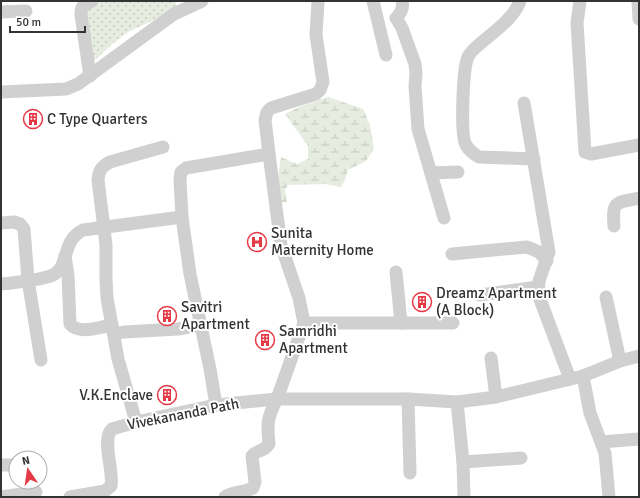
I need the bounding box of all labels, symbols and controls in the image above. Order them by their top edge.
scale bar [10,8,85,34]
text: 50 m [16,15,41,30]
building icon: C Type Quarters [22,108,44,130]
place label: C Type Quarters [47,110,148,128]
place label: Sunita Maternity Home [271,224,374,259]
hospital icon: Sunita Maternity Home [246,231,268,253]
place label: Dreamz Apartment (A Block) [436,284,557,319]
building icon: Dreamz Apartment (A Block) [411,291,433,313]
place label: Savitri Apartment [181,298,250,333]
building icon: Savitri Apartment [156,305,178,327]
place label: Samridhi Apartment [279,322,348,357]
building icon: Samridhi Apartment [254,329,276,351]
building icon: V.K.Enclave [156,384,178,406]
place label: V.K.Enclave [79,386,153,404]
street label: Vivekananda Path [125,394,241,434]
north arrow [8,450,48,490]
text: N [21,454,31,468]

